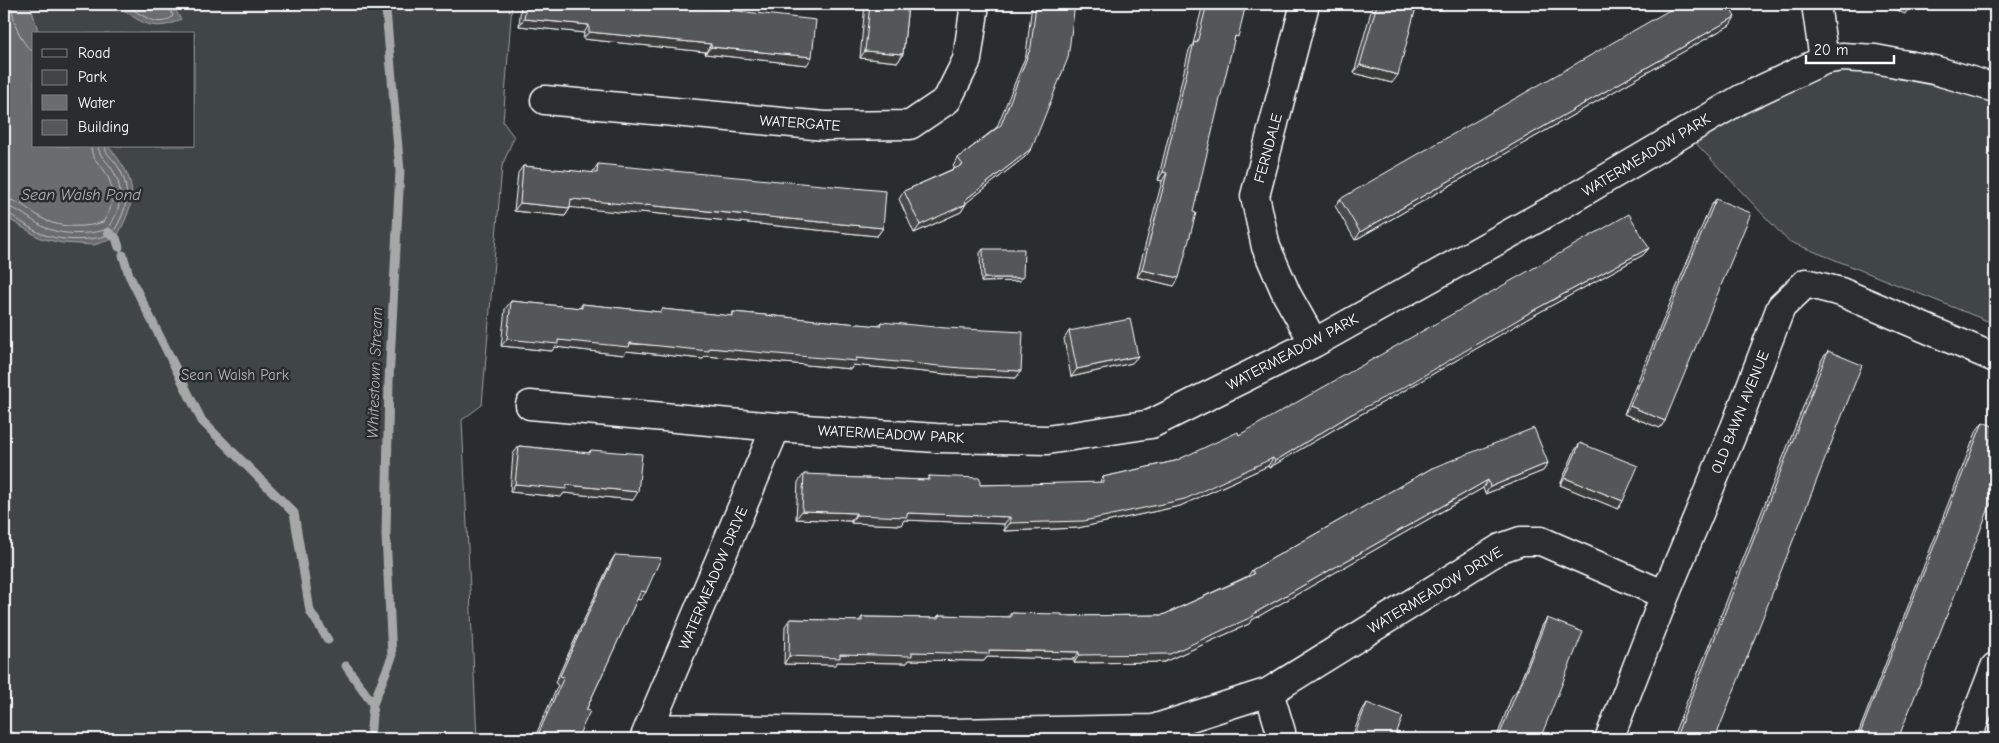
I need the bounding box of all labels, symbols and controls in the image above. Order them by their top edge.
legend [32,32,195,148]
scale bar [1806,32,1894,64]
text: 20 m [1814,41,1848,59]
text: Road [78,44,110,62]
text: Park [78,68,107,86]
text: Water [78,94,115,112]
street label: WATERMEADOW PARK [1579,109,1714,200]
street label: WATERGATE [759,111,841,135]
street label: FERNDALE [1250,111,1286,185]
text: Building [78,118,129,136]
water label: Sean Walsh Pond [21,186,141,204]
water label: Whitestown Stream [364,307,386,439]
street label: WATERMEADOW PARK [1223,309,1361,394]
street label: OLD BAWN AVENUE [1707,348,1773,476]
park label: Sean Walsh Park [181,366,290,384]
street label: WATERMEADOW PARK [817,421,965,447]
street label: WATERMEADOW DRIVE [675,504,751,652]
street label: WATERMEADOW DRIVE [1364,543,1506,637]

